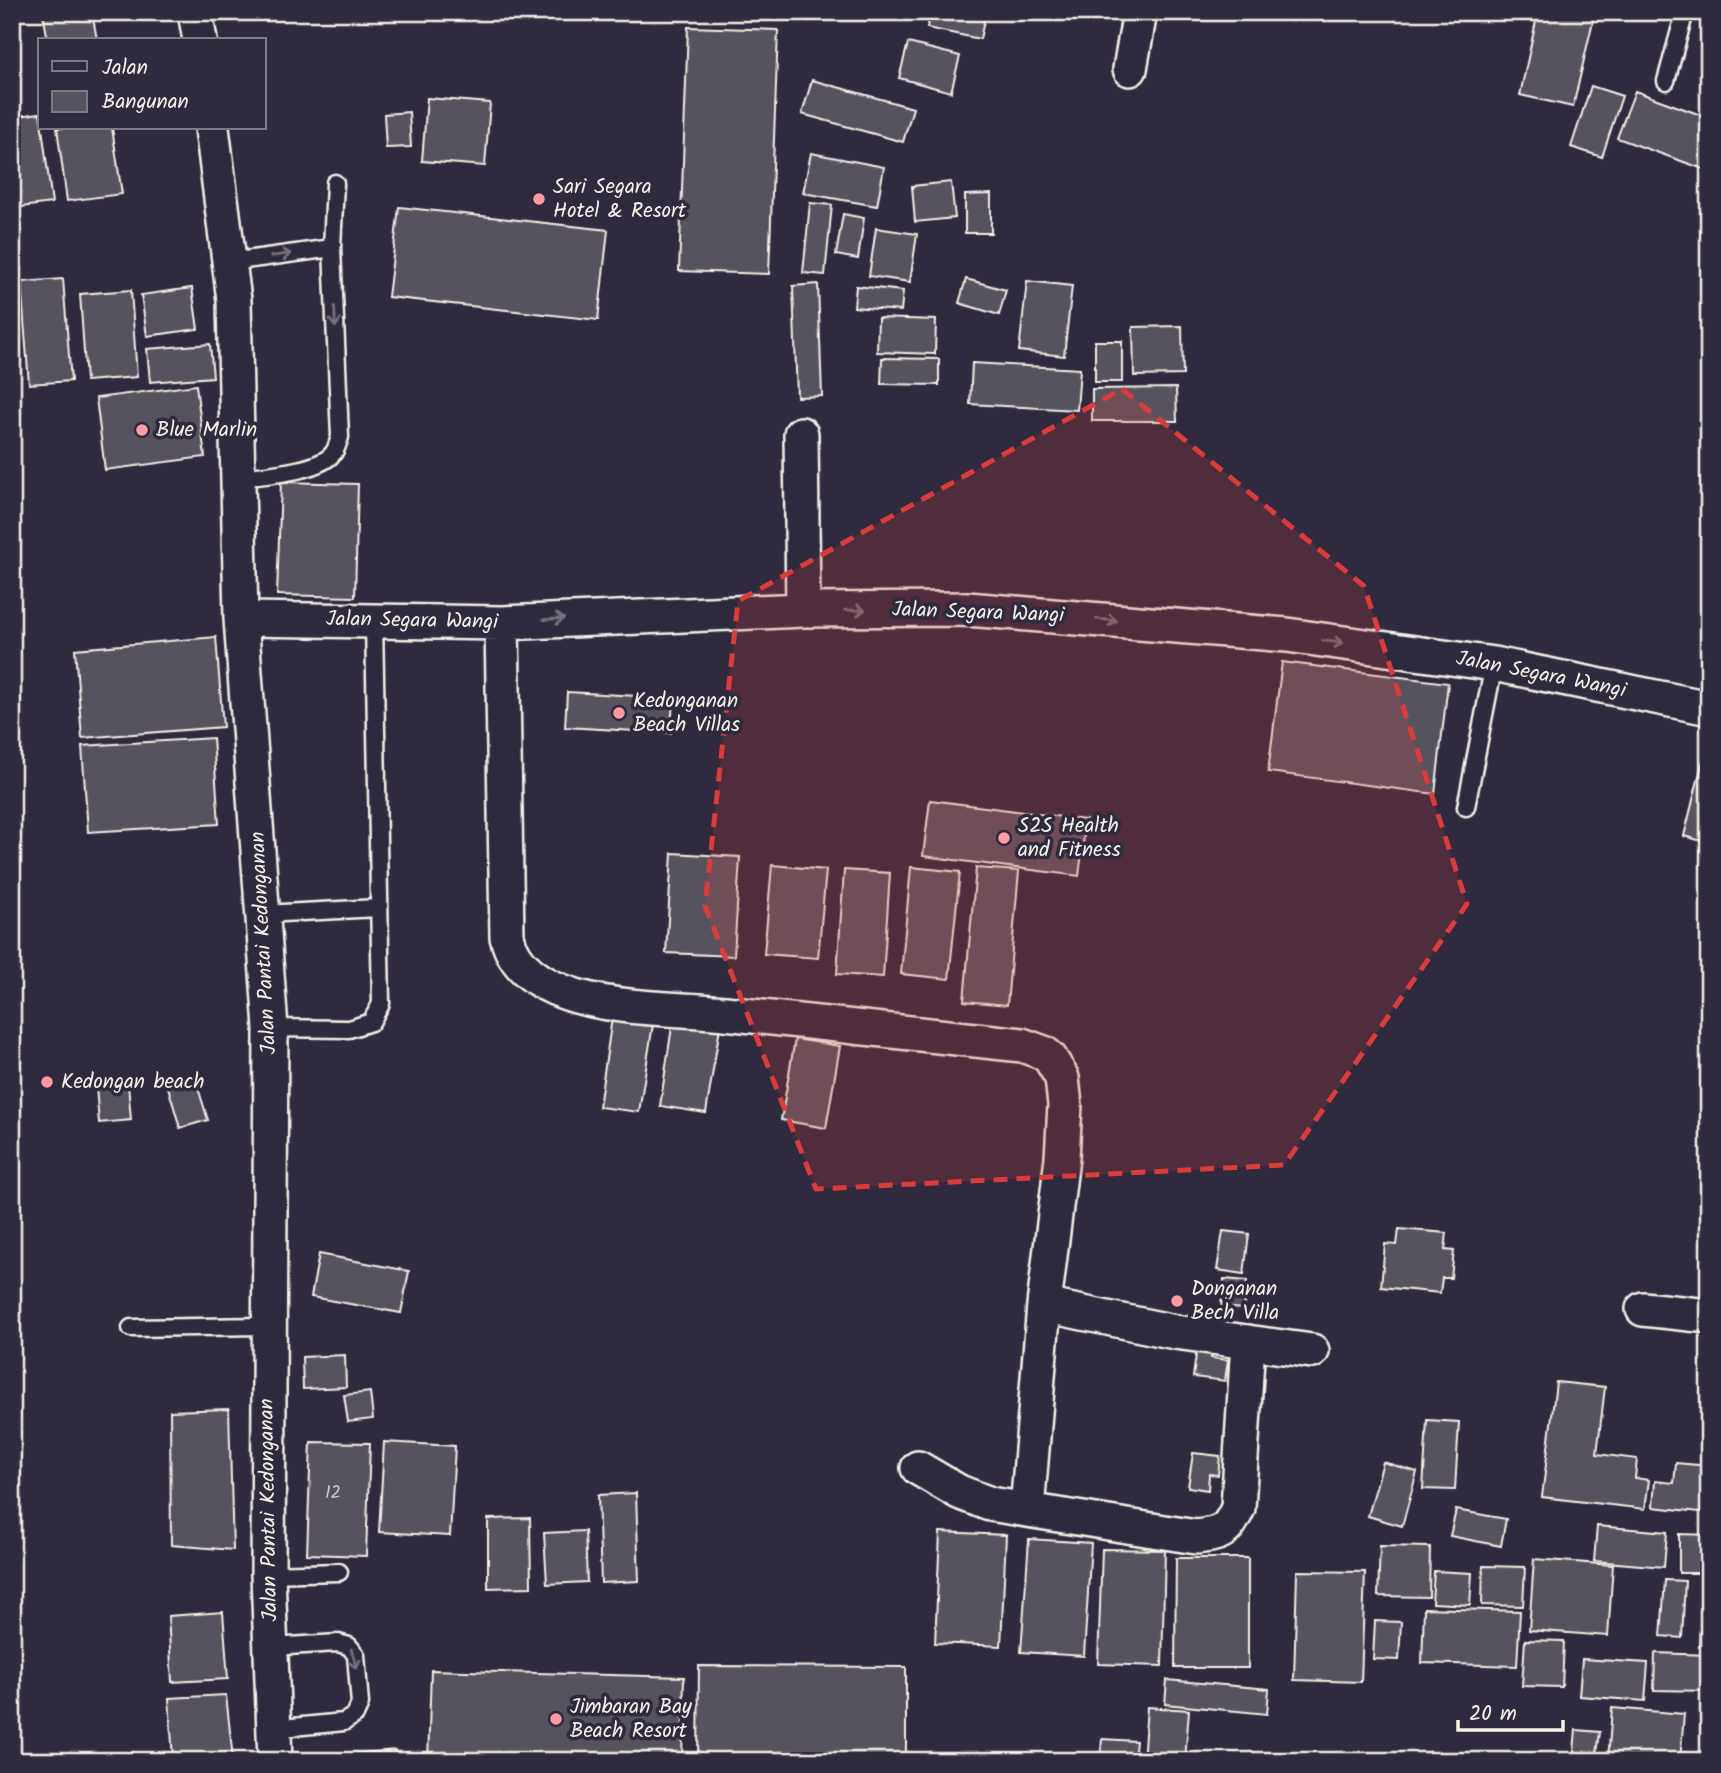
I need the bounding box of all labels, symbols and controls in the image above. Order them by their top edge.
legend [38,38,266,130]
text: Jalan [102,52,148,85]
text: Bangunan [102,86,189,119]
place label: Sari Segara Hotel & Resort [553,171,687,228]
marker: Sari Segara Hotel & Resort [531,191,547,207]
one-way arrow [269,249,292,262]
one-way arrow [329,305,342,328]
place label: Blue Marlin [156,414,257,447]
marker: Blue Marlin [134,422,150,438]
street label: Jalan Segara Wangi [891,594,1066,633]
street label: Jalan Segara Wangi [326,603,499,639]
one-way arrow [843,603,866,617]
one-way arrow [542,613,565,626]
one-way arrow [1095,614,1117,627]
one-way arrow [1321,635,1344,648]
street label: Jalan Segara Wangi [1453,642,1630,708]
place label: Kedonganan Beach Villas [633,685,740,742]
marker: Kedonganan Beach Villas [611,705,627,721]
place label: S2S Health and Fitness [1018,810,1121,867]
marker: S2S Health and Fitness [996,830,1012,846]
street label: Jalan Pantai Kedonganan [242,831,286,1055]
place label: Kedongan beach [61,1066,204,1099]
marker: Kedongan beach [39,1074,55,1090]
place label: Donganan Bech Villa [1191,1273,1279,1330]
marker: Donganan Bech Villa [1169,1293,1185,1309]
street label: Jalan Pantai Kedonganan [251,1398,287,1622]
house number: 12 [325,1479,341,1508]
one-way arrow [348,1648,361,1670]
scale bar [1458,1689,1564,1733]
place label: Jimbaran Bay Beach Resort [570,1691,692,1748]
text: 20 m [1469,1698,1517,1731]
marker: Jimbaran Bay Beach Resort [548,1711,564,1727]

